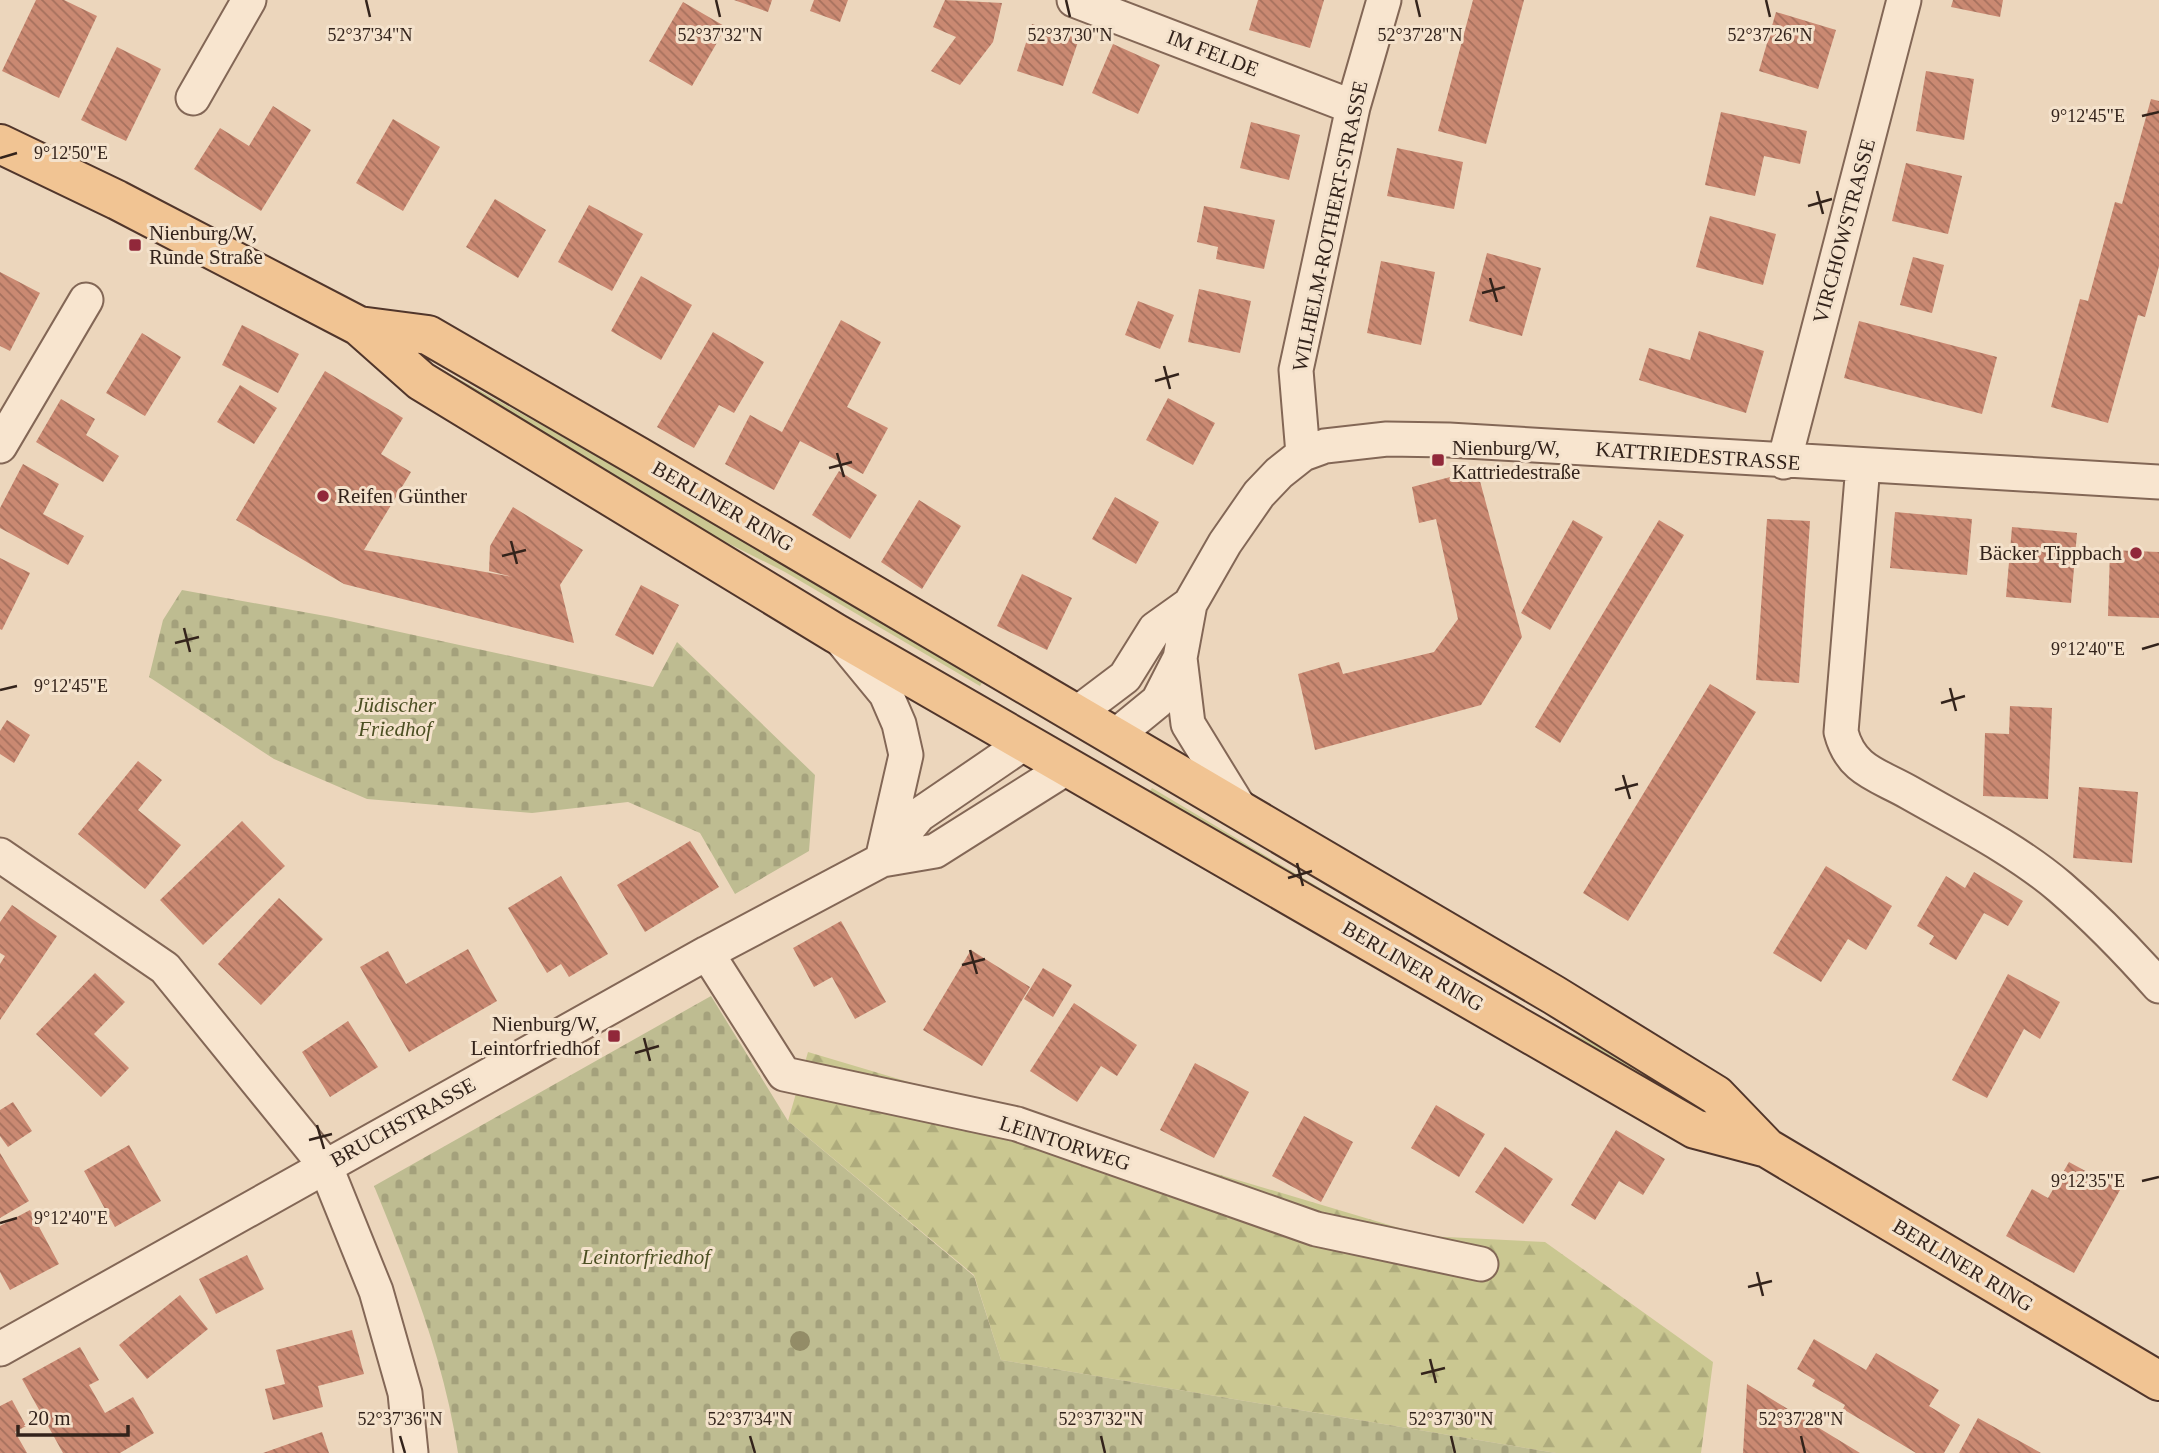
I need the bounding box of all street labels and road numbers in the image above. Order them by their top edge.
street label: IM FELDE [1164,25,1262,81]
street label: WILHELM-ROTHERT-STRASSE [1287,78,1373,374]
street label: VIRCHOWSTRASSE [1808,136,1880,326]
street label: KATTRIEDESTRASSE [1595,437,1801,475]
street label: BERLINER RING [648,456,798,556]
street label: BERLINER RING [1338,916,1488,1016]
street label: BRUCHSTRASSE [326,1072,480,1172]
street label: LEINTORWEG [997,1111,1133,1175]
street label: BERLINER RING [1889,1214,2037,1316]

